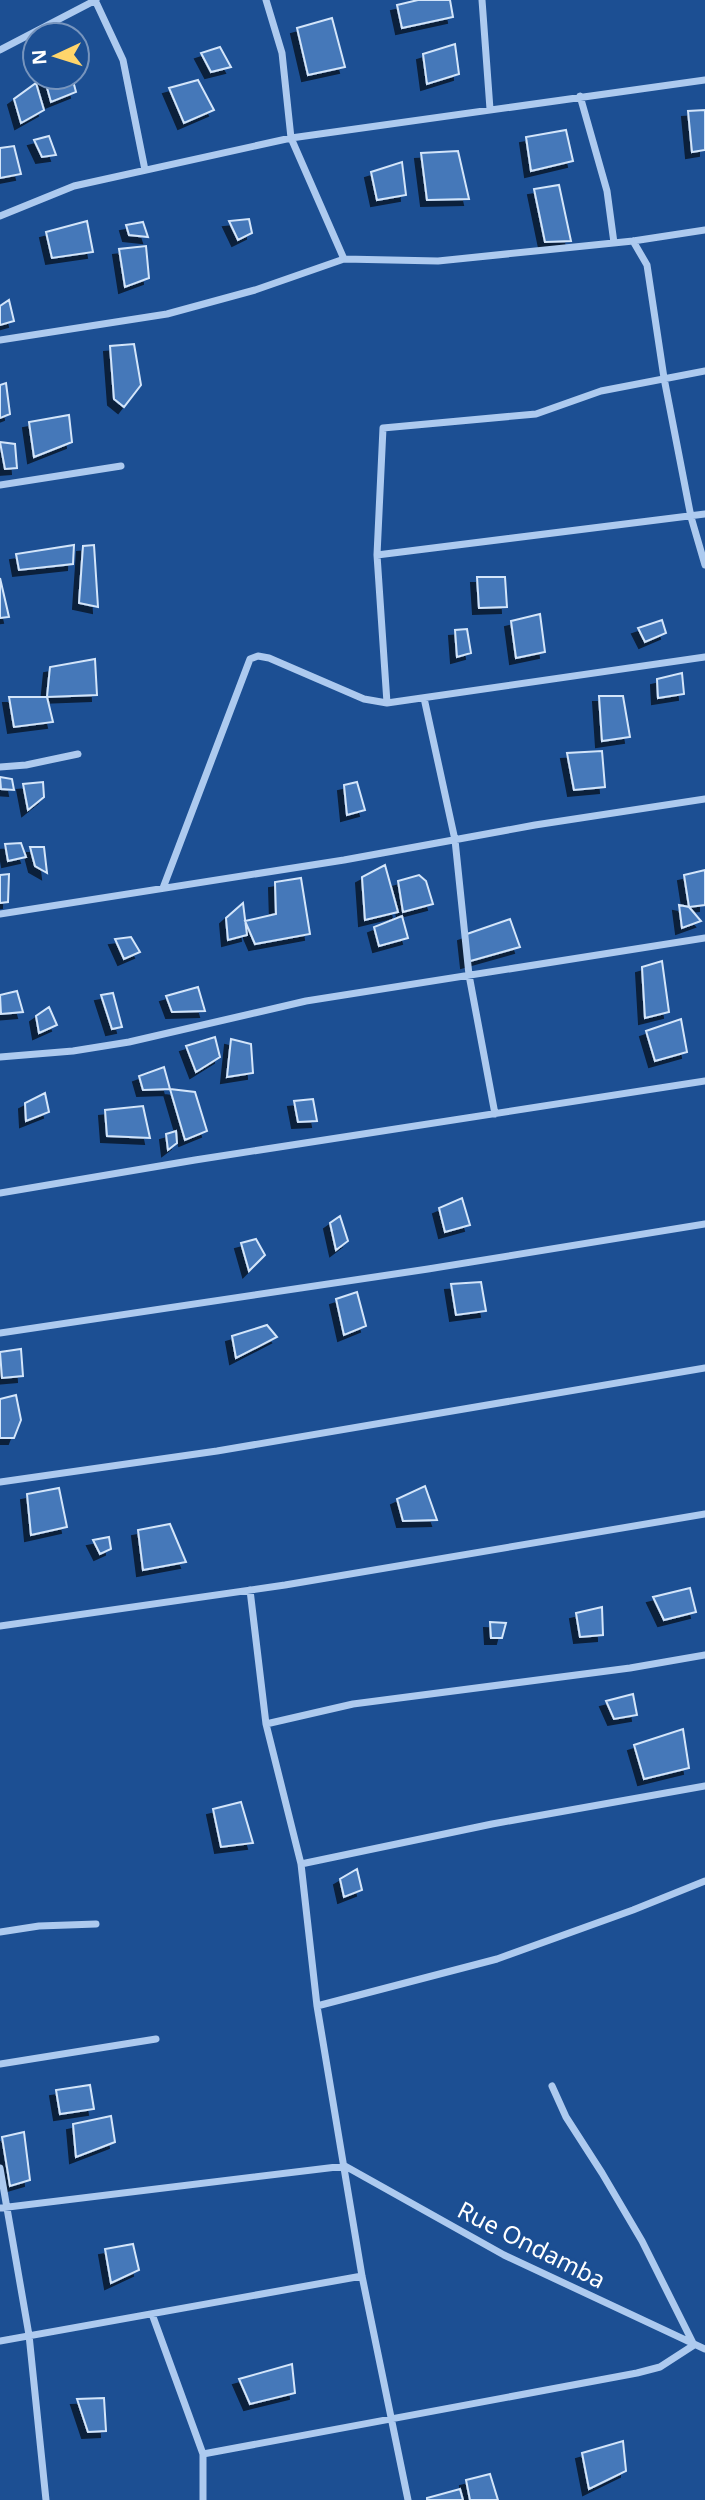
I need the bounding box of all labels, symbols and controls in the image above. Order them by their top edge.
north arrow [21,21,91,91]
text: N [26,49,53,66]
street label: Rue Ondamba [452,2193,612,2295]

